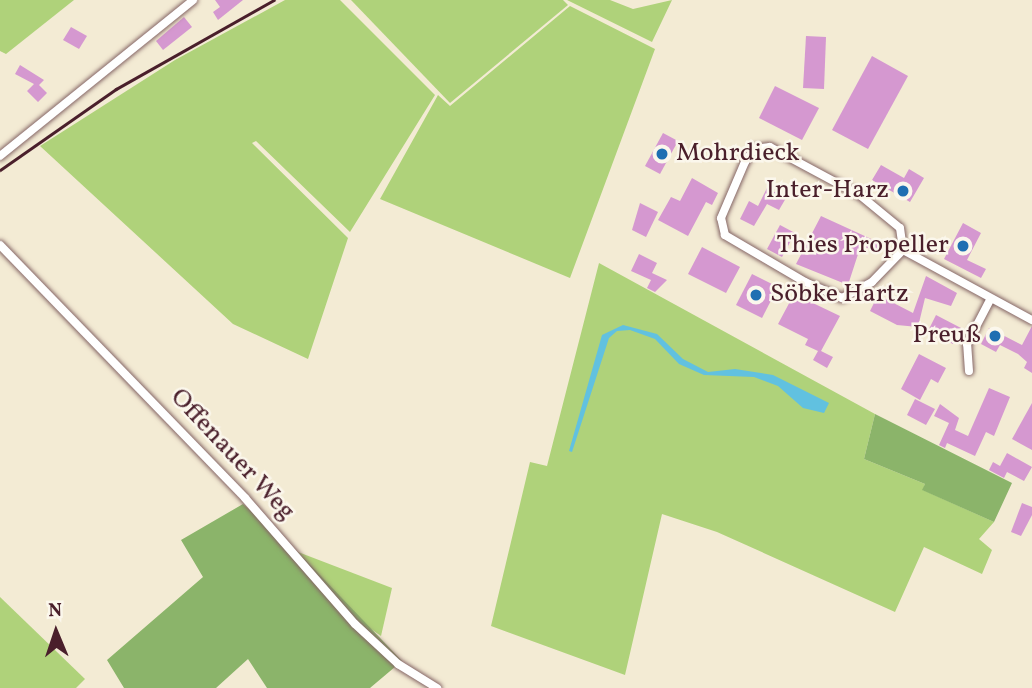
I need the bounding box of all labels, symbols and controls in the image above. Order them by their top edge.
place label: Mohrdieck [676,138,800,170]
marker: Mohrdieck [654,146,670,162]
place label: Inter-Harz [766,175,889,207]
marker: Inter-Harz [895,183,911,199]
place label: Thies Propeller [777,230,949,262]
marker: Thies Propeller [955,238,971,254]
place label: Söbke Hartz [770,279,909,311]
marker: Söbke Hartz [748,287,764,303]
place label: Preuß [912,320,981,352]
marker: Preuß [987,328,1003,344]
street label: Offenauer Weg [163,382,301,528]
north arrow [21,597,91,667]
text: N [48,598,63,624]

